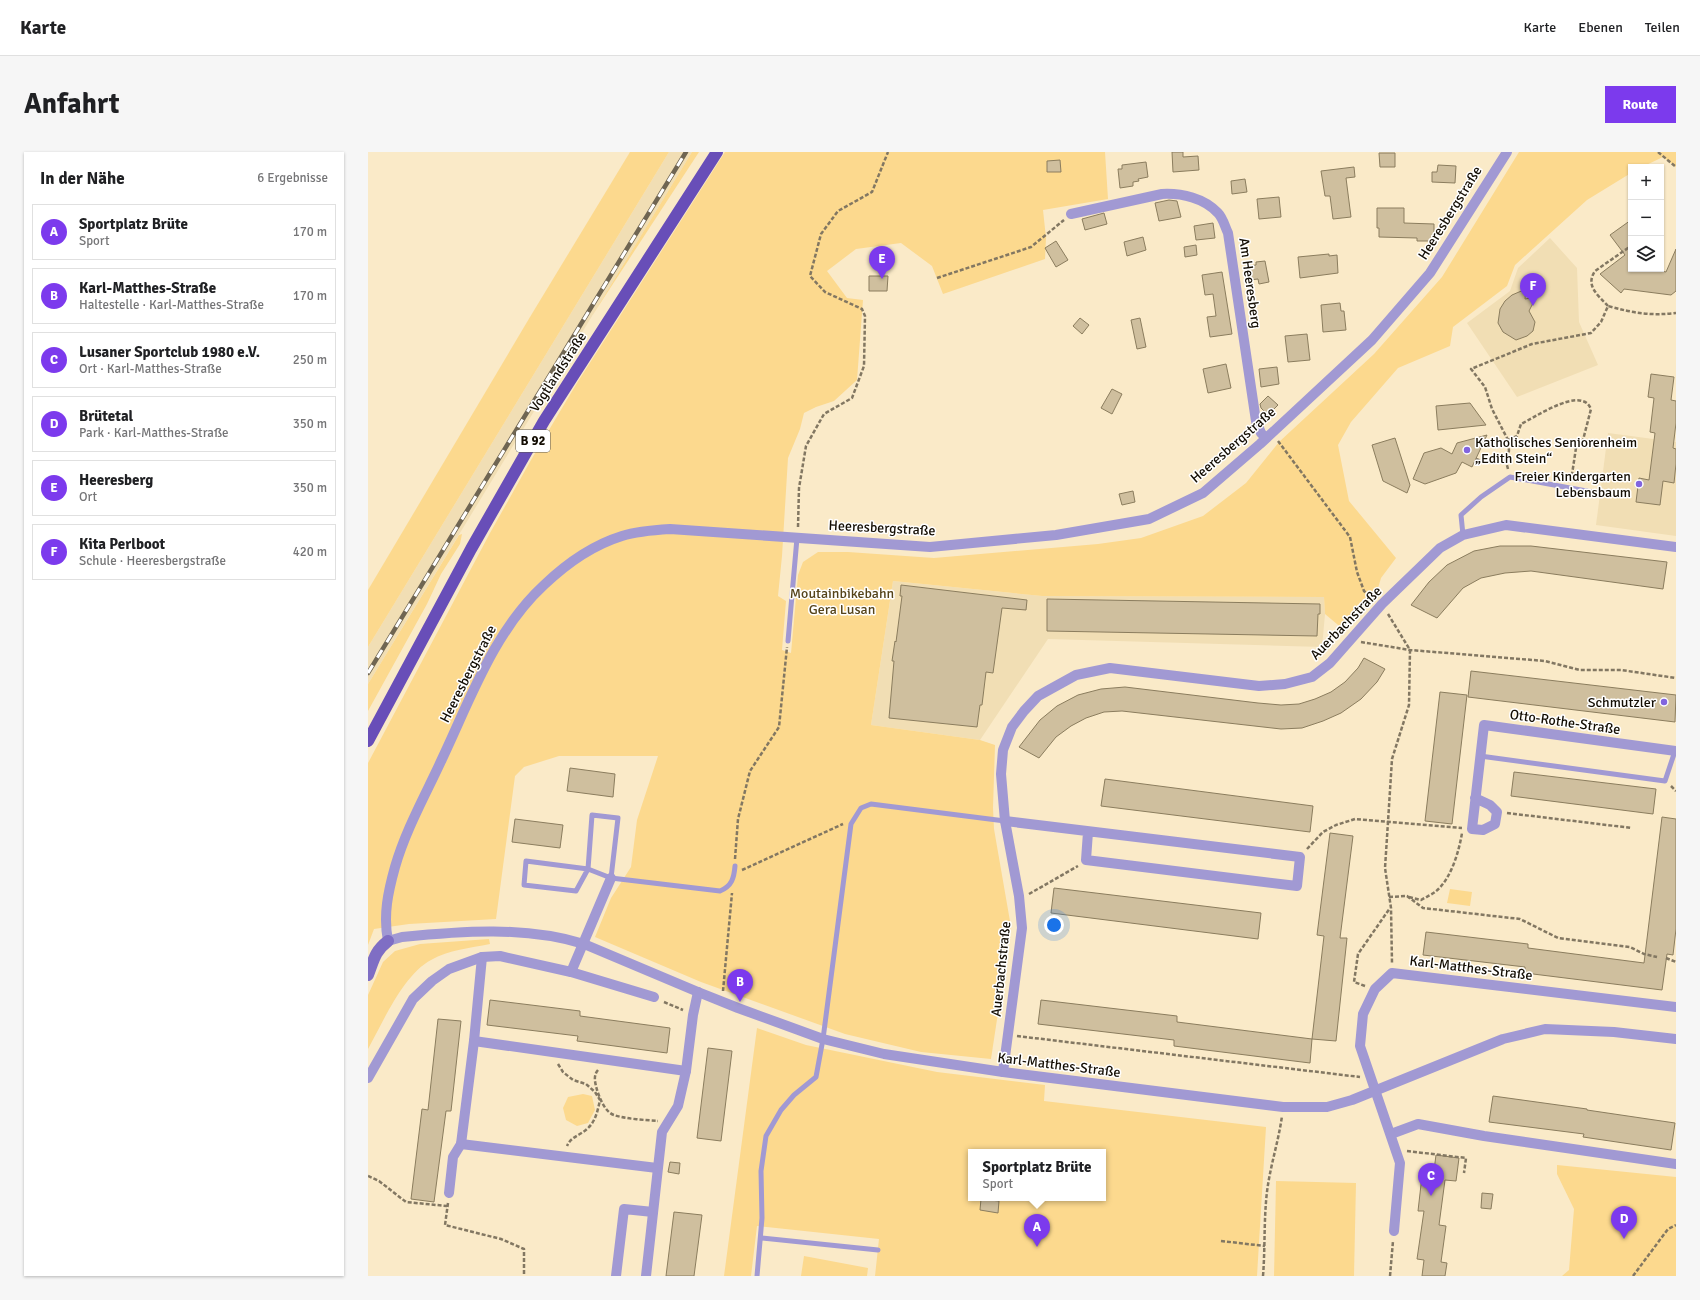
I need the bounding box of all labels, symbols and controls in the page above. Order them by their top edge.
text: Karte [20,16,66,40]
text: Karte [1524,19,1556,36]
text: Ebenen [1578,19,1623,36]
text: Teilen [1645,19,1680,36]
button: Route [1605,86,1676,123]
text: Anfahrt [24,87,120,121]
street label: Heeresbergstraße [1414,163,1486,263]
map controls [1628,164,1664,272]
button: + [1628,164,1664,200]
text: In der Nähe [40,168,125,189]
text: 6 Ergebnisse [257,170,328,186]
button: − [1628,200,1664,236]
text: Sportplatz Brüte [79,215,188,233]
text: A [50,224,58,240]
text: 170 m [293,224,327,240]
text: Sport [79,233,109,249]
button: layers [1628,236,1664,272]
street label: Am Heeresberg [1235,237,1265,329]
pin: E [869,246,895,279]
pin: F [1520,273,1546,306]
text: Karl-Matthes-Straße [79,279,216,297]
text: B [50,288,58,304]
text: 170 m [293,288,327,304]
text: Haltestelle · Karl-Matthes-Straße [79,297,264,313]
street label: Vogtlandstraße [526,329,590,415]
text: Lusaner Sportclub 1980 e.V. [79,343,260,361]
text: C [50,352,58,368]
text: 250 m [293,352,327,368]
text: Ort · Karl-Matthes-Straße [79,361,222,377]
street label: Heeresbergstraße [1187,403,1279,487]
text: Brütetal [79,407,133,425]
text: D [50,416,58,432]
text: 350 m [293,416,327,432]
text: Park · Karl-Matthes-Straße [79,425,229,441]
road number: B 92 [516,430,550,452]
place label: Katholisches Seniorenheim „Edith Stein“ [1475,434,1637,467]
marker: Katholisches Seniorenheim „Edith Stein“ [1462,445,1472,455]
place label: Freier Kindergarten Lebensbaum [1515,468,1631,501]
text: Heeresberg [79,471,153,489]
marker: Freier Kindergarten Lebensbaum [1634,479,1644,489]
text: E [50,480,58,496]
text: 350 m [293,480,327,496]
text: Ort [79,489,97,505]
street label: Heeresbergstraße [828,517,936,539]
text: Kita Perlboot [79,535,165,553]
text: F [51,544,57,560]
text: 420 m [293,544,327,560]
text: Schule · Heeresbergstraße [79,553,226,569]
street label: Auerbachstraße [1307,583,1385,663]
park label: Moutainbikebahn Gera Lusan [790,585,894,618]
street label: Heeresbergstraße [436,622,500,726]
place label: Schmutzler [1588,694,1657,711]
marker: Schmutzler [1659,697,1669,707]
street label: Otto-Rothe-Straße [1509,706,1621,738]
your location [1044,915,1064,935]
street label: Auerbachstraße [988,920,1014,1018]
street label: Karl-Matthes-Straße [1409,952,1533,984]
pin: B [727,969,753,1002]
street label: Karl-Matthes-Straße [997,1049,1121,1081]
popup [968,1149,1106,1201]
text: Sportplatz Brüte [983,1158,1091,1176]
pin: C [1418,1163,1444,1196]
text: Sport [983,1176,1013,1192]
pin: D [1611,1206,1637,1239]
pin: A [1024,1214,1050,1247]

